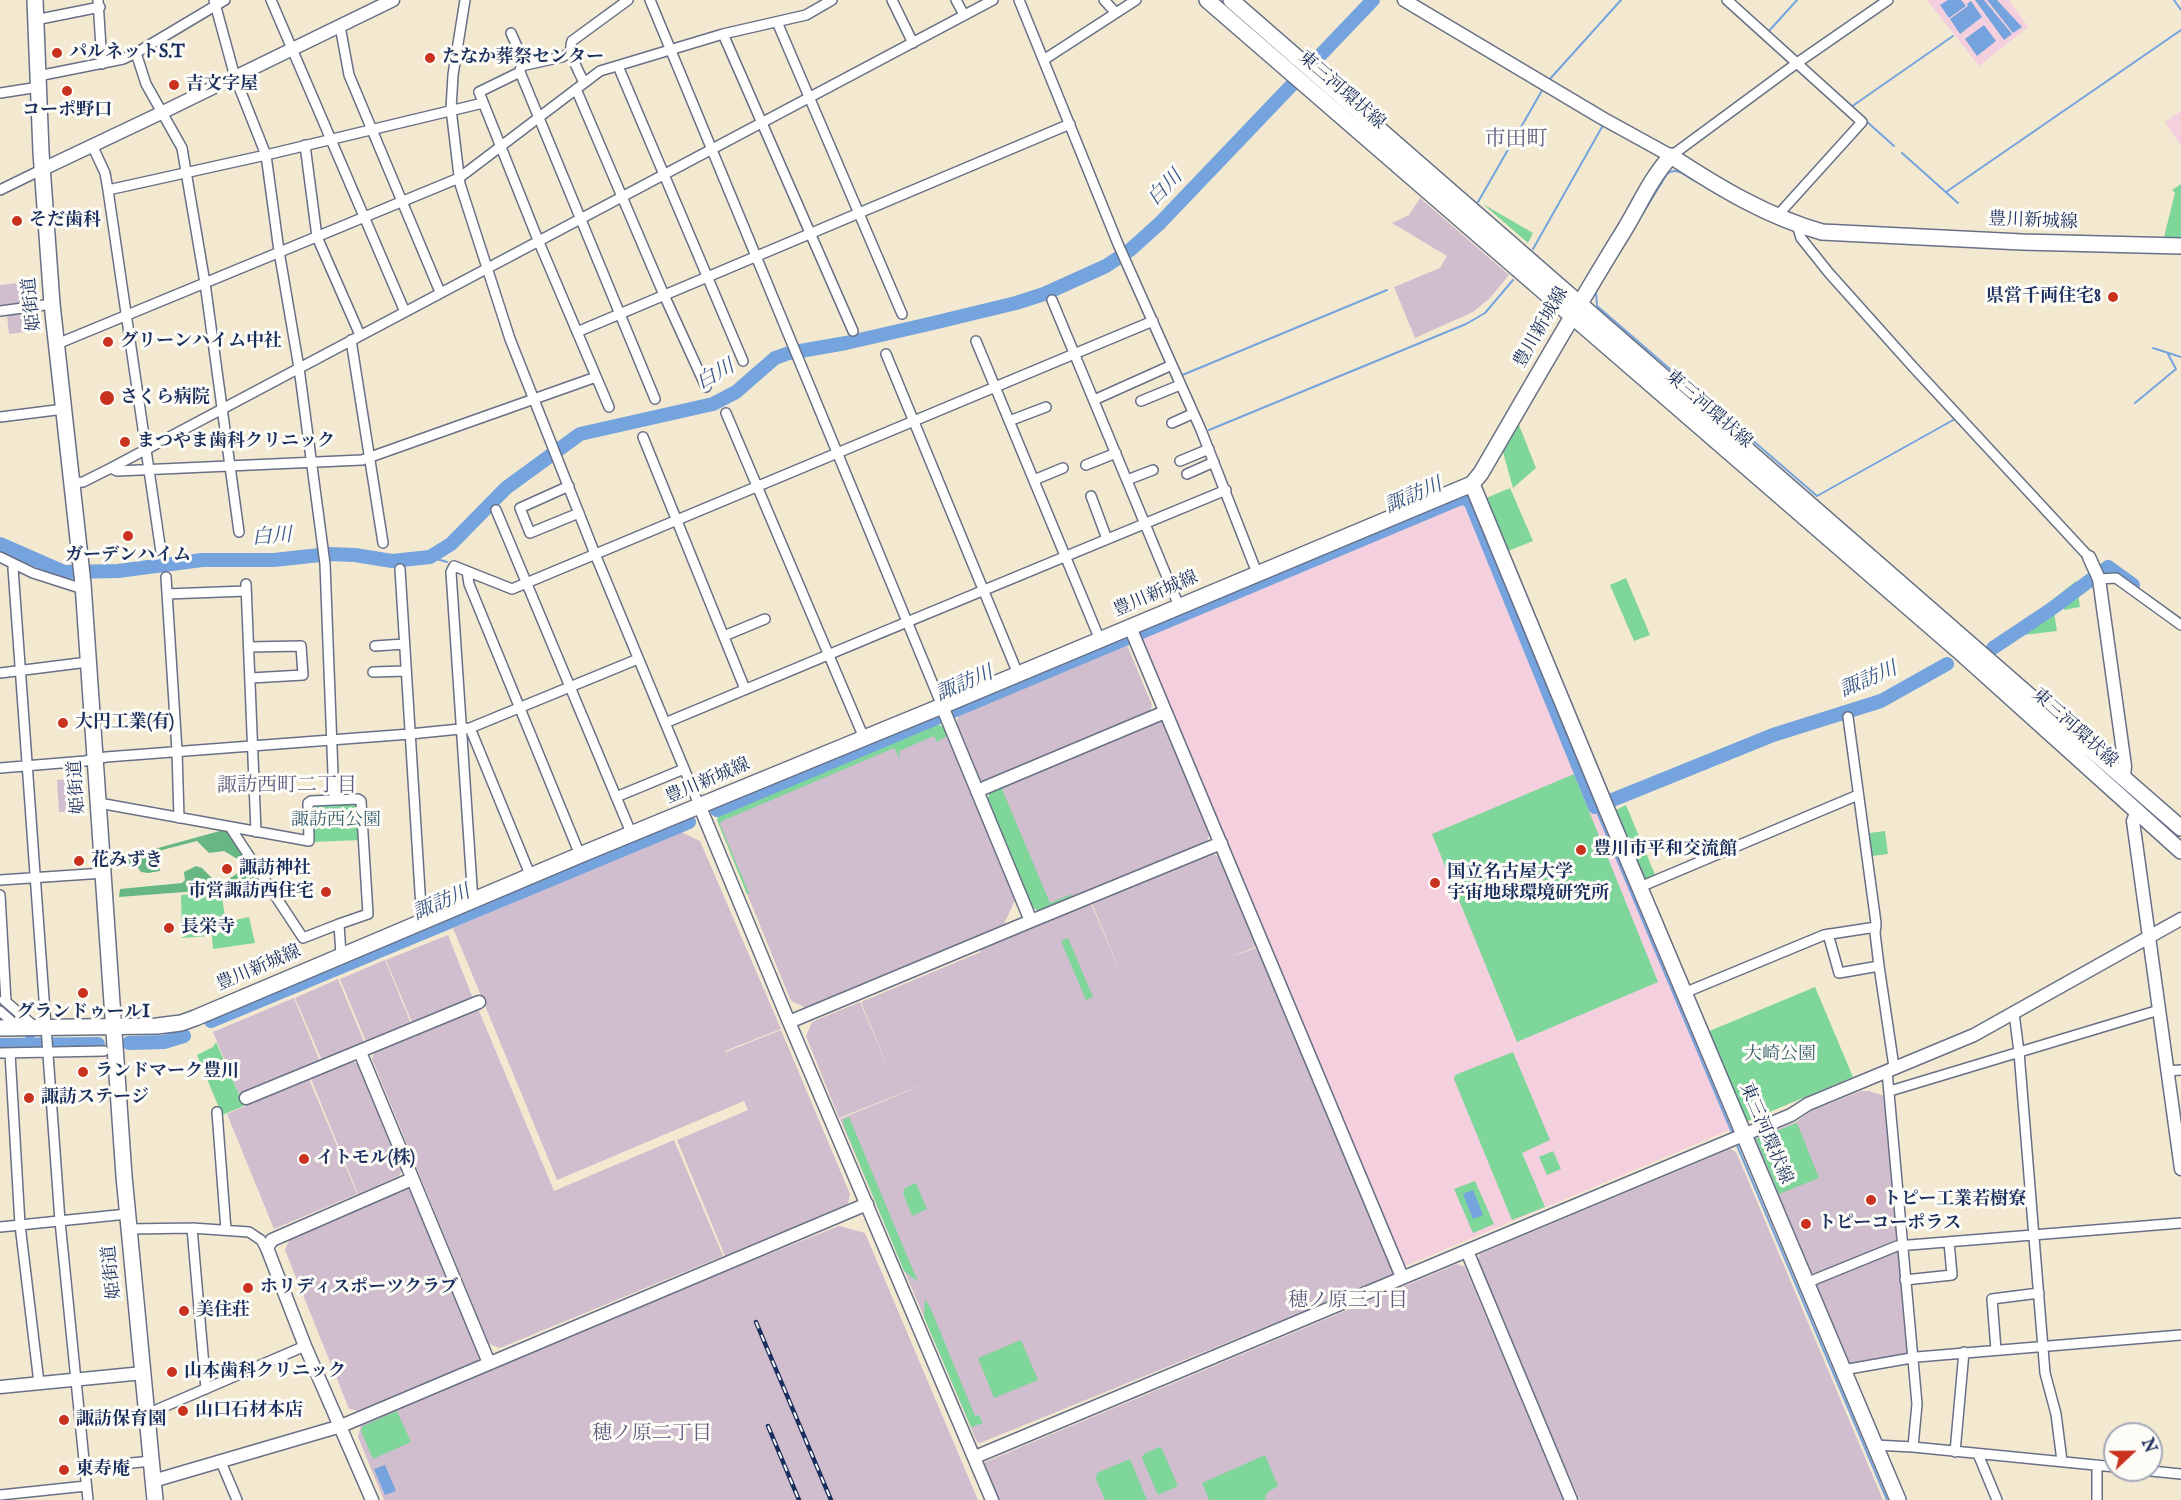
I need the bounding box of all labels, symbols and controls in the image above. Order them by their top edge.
place label: パルネットS.T [69,42,184,64]
marker: パルネットS.T [50,46,64,60]
place label: たなか葬祭センター [442,47,604,69]
street label: 東三河環状線 [1293,47,1389,135]
marker: たなか葬祭センター [423,51,437,65]
place label: 吉文字屋 [186,74,258,96]
marker: 吉文字屋 [167,78,181,92]
marker: コーポ野口 [60,84,74,98]
place label: コーポ野口 [22,100,112,122]
district label: 市田町 [1485,128,1547,154]
water label: 白川 [1143,166,1189,212]
place label: そだ歯科 [29,210,101,232]
street label: 豊川新城線 [1988,210,2078,234]
marker: そだ歯科 [10,214,24,228]
street label: 姫街道 [19,276,47,332]
street label: 豊川新城線 [1510,284,1574,372]
place label: 県営千両住宅8 [1986,286,2101,308]
marker: 県営千両住宅8 [2106,290,2120,304]
place label: グリーンハイム中社 [120,331,282,353]
marker: グリーンハイム中社 [101,335,115,349]
water label: 白川 [693,356,739,396]
street label: 東三河環状線 [1660,366,1756,454]
place label: さくら病院 [120,387,210,409]
marker: さくら病院 [98,389,116,407]
place label: まつやま歯科クリニック [137,431,335,453]
marker: まつやま歯科クリニック [118,435,132,449]
water label: 諏訪川 [1382,474,1446,520]
water label: 白川 [251,525,293,551]
marker: ガーデンハイム [121,529,135,543]
place label: ガーデンハイム [65,545,191,567]
street label: 豊川新城線 [1110,567,1202,623]
water label: 諏訪川 [1837,658,1901,704]
water label: 諏訪川 [933,662,997,708]
street label: 東三河環状線 [2027,685,2121,773]
place label: 大円工業(有) [75,712,174,734]
marker: 大円工業(有) [56,716,70,730]
street label: 豊川新城線 [662,754,754,810]
street label: 姫街道 [65,759,91,815]
district label: 諏訪西町二丁目 [217,775,357,799]
park label: 諏訪西公園 [291,810,381,832]
place label: 豊川市平和交流館 [1593,839,1737,861]
marker: 豊川市平和交流館 [1574,843,1588,857]
place label: 花みずき [91,850,163,872]
marker: 花みずき [72,854,86,868]
place label: 諏訪神社 [239,858,311,880]
marker: 諏訪神社 [220,862,234,876]
place label: 国立名古屋大学 宇宙地球環境研究所 [1447,862,1609,904]
marker: 国立名古屋大学 宇宙地球環境研究所 [1428,876,1442,890]
place label: 市営諏訪西住宅 [188,881,314,903]
water label: 諏訪川 [410,881,474,927]
marker: 市営諏訪西住宅 [319,885,333,899]
place label: 長栄寺 [181,917,235,939]
marker: 長栄寺 [162,921,176,935]
street label: 豊川新城線 [213,941,305,997]
marker: グランドゥールI [76,986,90,1000]
place label: グランドゥールI [16,1002,150,1024]
park label: 大崎公園 [1744,1044,1816,1066]
place label: ランドマーク豊川 [95,1061,239,1083]
marker: ランドマーク豊川 [76,1065,90,1079]
street label: 東三河環状線 [1734,1080,1796,1188]
place label: 諏訪ステージ [41,1087,149,1109]
marker: 諏訪ステージ [22,1091,36,1105]
place label: イトモル(株) [316,1148,415,1170]
marker: イトモル(株) [297,1152,311,1166]
place label: トピー工業若樹寮 [1883,1189,2026,1211]
marker: トピー工業若樹寮 [1864,1193,1878,1207]
place label: トピーコーポラス [1818,1213,1961,1235]
marker: トピーコーポラス [1799,1217,1813,1231]
street label: 姫街道 [99,1244,127,1300]
place label: ホリディスポーツクラブ [260,1277,458,1299]
marker: ホリディスポーツクラブ [241,1281,255,1295]
district label: 穂ノ原三丁目 [1288,1290,1408,1314]
place label: 美住荘 [196,1300,250,1322]
marker: 美住荘 [177,1304,191,1318]
place label: 山本歯科クリニック [184,1361,346,1383]
marker: 山本歯科クリニック [165,1365,179,1379]
place label: 山口石材本店 [195,1400,303,1422]
marker: 山口石材本店 [176,1404,190,1418]
place label: 諏訪保育園 [76,1409,166,1431]
marker: 諏訪保育園 [57,1413,71,1427]
north arrow [2103,1422,2163,1482]
district label: 穂ノ原二丁目 [592,1423,712,1447]
text: N [2136,1436,2160,1456]
place label: 東寿庵 [76,1459,130,1481]
marker: 東寿庵 [57,1463,71,1477]

